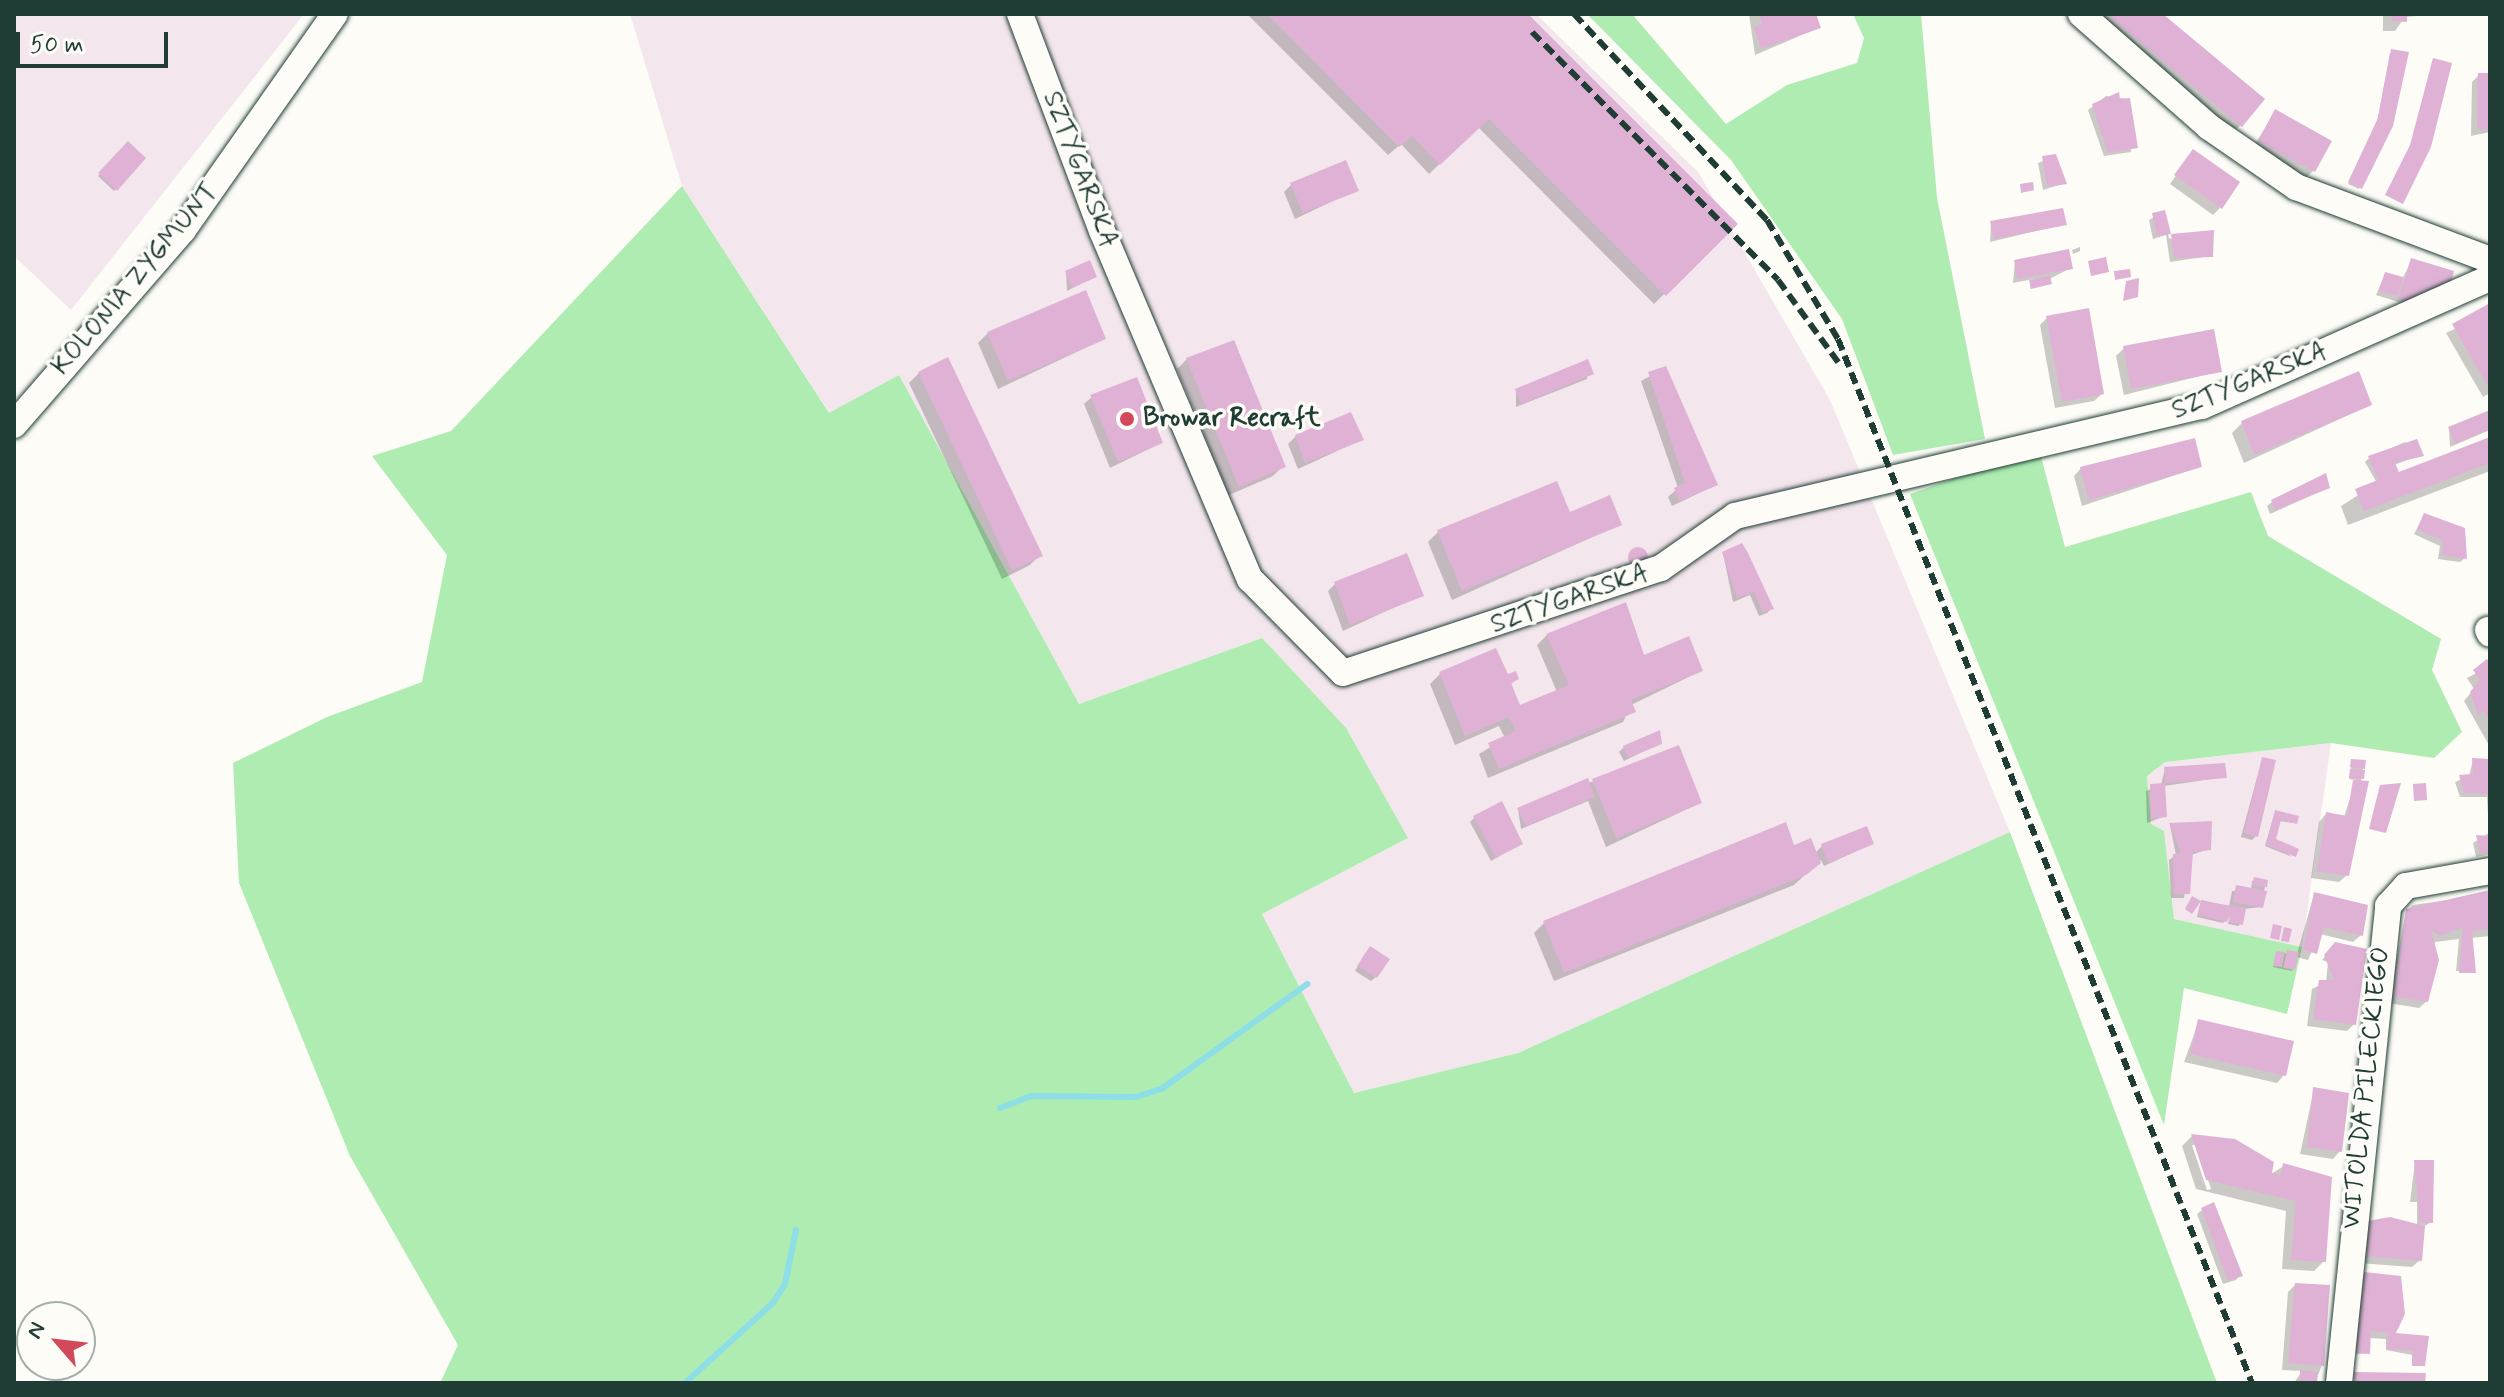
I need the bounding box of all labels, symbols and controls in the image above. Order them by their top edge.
scale bar [20,16,172,66]
text: 50 m [30,30,84,61]
street label: SZTYGARSKA [1035,87,1123,253]
street label: KOLONIA ZYGMUNT [46,177,226,383]
street label: SZTYGARSKA [2168,337,2332,427]
place label: Browar Recraft [1143,403,1314,435]
marker: Browar Recraft [1118,410,1136,428]
street label: SZTYGARSKA [1487,558,1653,642]
street label: WITOLDA PILECKIEGO [2337,947,2397,1229]
north arrow [16,1301,96,1381]
text: N [21,1318,52,1344]

